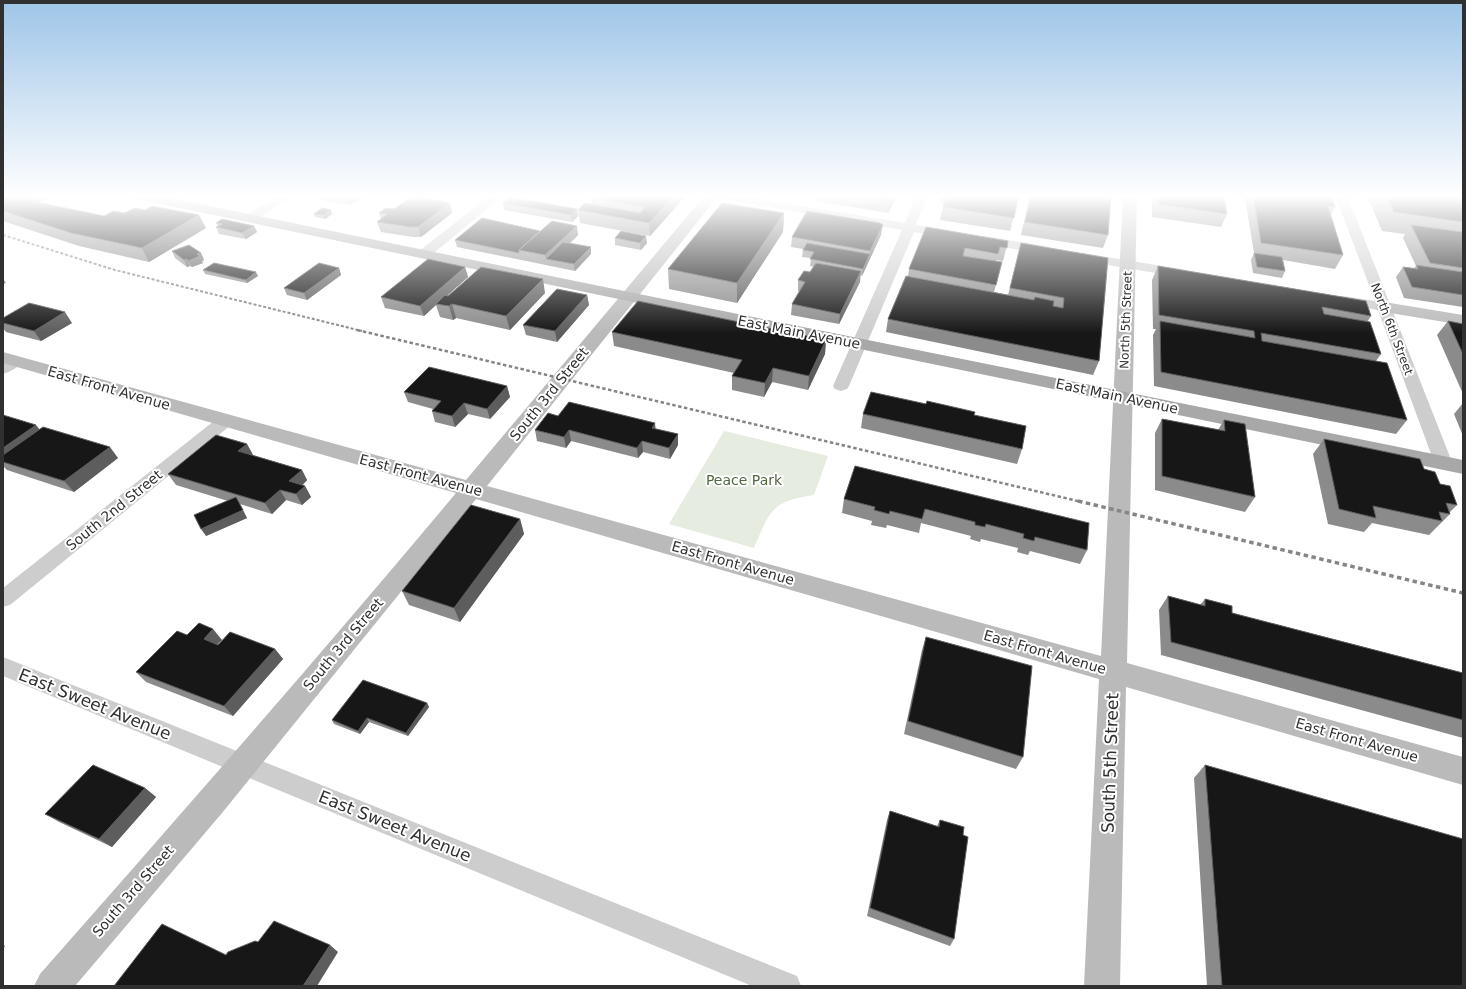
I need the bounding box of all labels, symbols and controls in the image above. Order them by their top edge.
street label: North 5th Street [1117,271,1135,369]
street label: North 6th Street [1368,281,1416,377]
street label: East Main Avenue [736,312,862,352]
street label: South 3rd Street [506,344,592,444]
street label: East Front Avenue [46,363,172,413]
street label: East Main Avenue [1054,375,1180,417]
street label: East Front Avenue [358,451,484,499]
street label: South 2nd Street [63,466,166,554]
park label: Peace Park [706,472,783,488]
street label: East Front Avenue [670,538,796,588]
street label: South 3rd Street [300,594,387,693]
street label: East Front Avenue [982,627,1108,677]
street label: East Sweet Avenue [16,664,174,744]
street label: South 5th Street [1098,692,1122,833]
street label: East Front Avenue [1294,715,1420,765]
street label: East Sweet Avenue [316,786,474,866]
street label: South 3rd Street [89,842,177,940]

